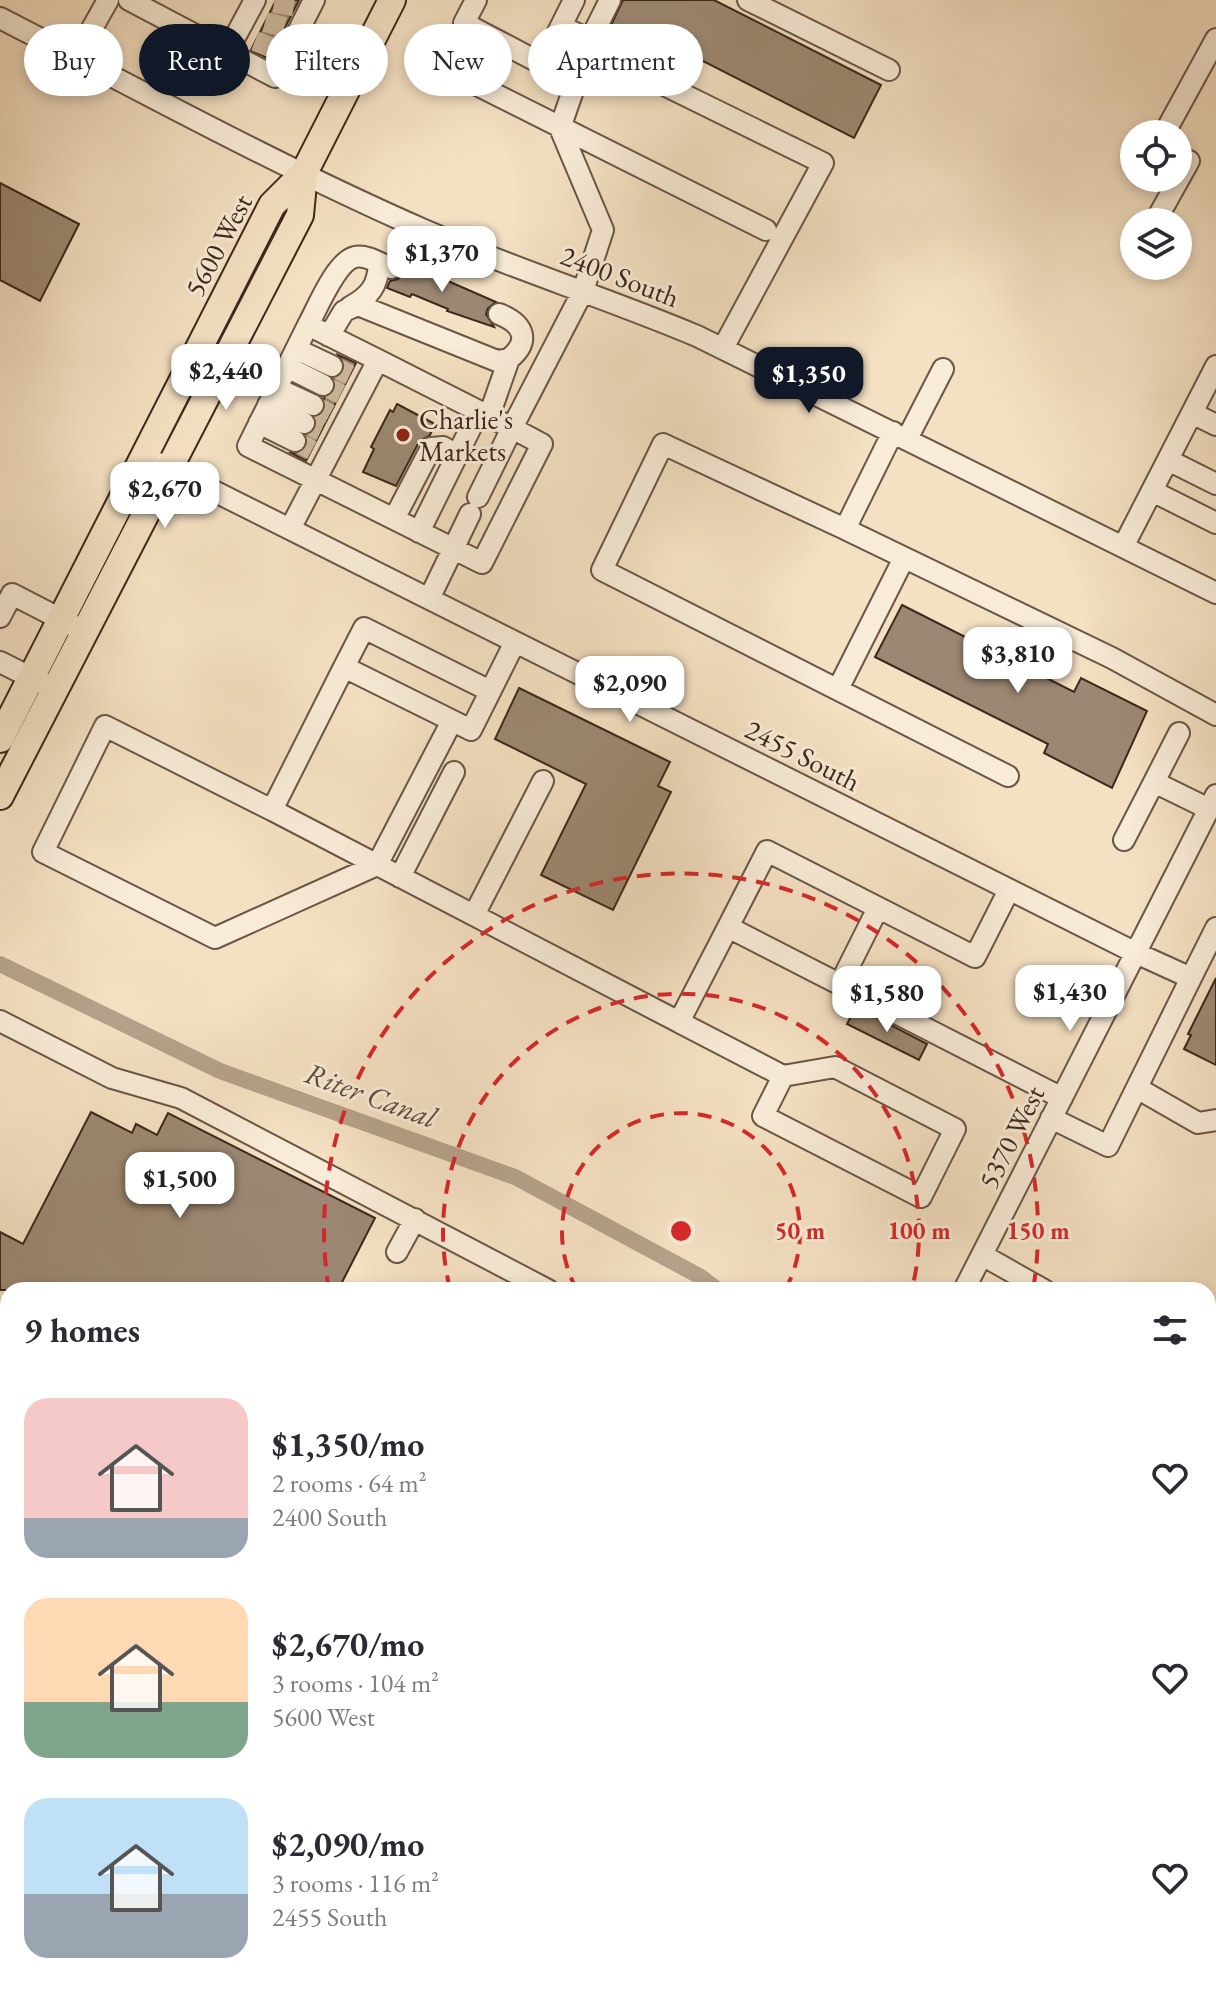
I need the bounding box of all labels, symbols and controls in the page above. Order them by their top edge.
chip: Buy [24,24,123,96]
chip: Rent [139,24,250,96]
chip: Filters [266,24,388,96]
chip: New [404,24,512,96]
chip: Apartment [528,24,703,96]
map controls [1120,120,1192,280]
button: locate [1120,120,1192,192]
street label: 5600 West [176,187,260,302]
button: layers [1120,208,1192,280]
pin: $1,370 [377,226,507,294]
text: $1,370 [405,235,479,269]
street label: 2400 South [556,237,684,315]
pin: $2,440 [161,344,291,412]
pin: $1,350 [744,347,874,415]
text: $2,440 [189,353,263,387]
text: $1,350 [772,356,846,390]
place label: Charlie's Markets [419,401,513,469]
marker: Charlie's Markets [394,426,412,444]
pin: $2,670 [100,462,230,530]
text: $2,670 [128,471,202,505]
pin: $3,810 [953,627,1083,695]
text: $3,810 [981,636,1055,670]
pin: $2,090 [565,656,695,724]
text: $2,090 [593,665,667,699]
street label: 2455 South [739,711,867,799]
pin: $1,430 [1005,965,1135,1033]
pin: $1,580 [822,966,952,1034]
text: $1,430 [1033,974,1107,1008]
text: $1,580 [850,975,924,1009]
water label: Riter Canal [300,1053,444,1137]
street label: 5370 West [970,1079,1052,1195]
pin: $1,500 [115,1152,245,1220]
text: $1,500 [143,1161,217,1195]
text: 50 m [775,1215,825,1246]
text: 100 m [887,1215,951,1246]
text: 150 m [1006,1215,1070,1246]
centre of rings [667,1217,695,1245]
text: 9 homes [24,1308,140,1352]
icon: filters [1148,1308,1192,1352]
text: $1,350/mo [272,1422,424,1466]
icon: home [88,1430,184,1526]
icon: heart [1148,1456,1192,1500]
text: 2 rooms · 64 m² [272,1466,427,1500]
text: 2400 South [272,1500,387,1534]
text: $2,670/mo [272,1622,424,1666]
icon: home [88,1630,184,1726]
icon: heart [1148,1656,1192,1700]
text: 3 rooms · 104 m² [272,1666,439,1700]
text: 5600 West [272,1700,375,1734]
text: $2,090/mo [272,1822,424,1866]
icon: home [88,1830,184,1926]
icon: heart [1148,1856,1192,1900]
text: 3 rooms · 116 m² [272,1866,439,1900]
text: 2455 South [272,1900,387,1934]

